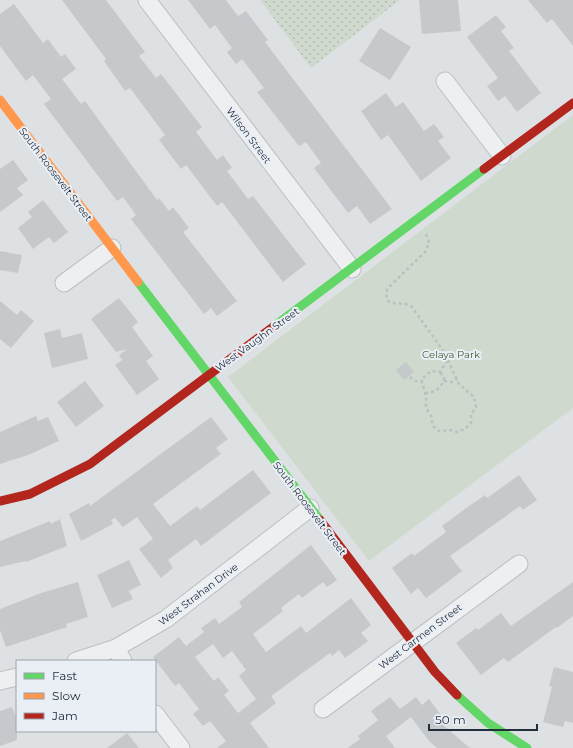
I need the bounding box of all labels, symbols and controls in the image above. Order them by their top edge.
street label: Wilson Street [223,105,274,166]
street label: South Roosevelt Street [16,125,95,224]
street label: West Vaughn Street [213,305,302,374]
park label: Celaya Park [422,348,480,361]
street label: South Roosevelt Street [270,459,349,558]
street label: West Strahan Drive [156,560,241,629]
street label: West Carmen Street [376,601,465,672]
legend [16,660,156,732]
text: Fast [52,668,77,683]
text: Slow [52,688,81,703]
scale bar [429,706,537,732]
text: Jam [51,708,78,723]
text: 50 m [435,712,466,727]

